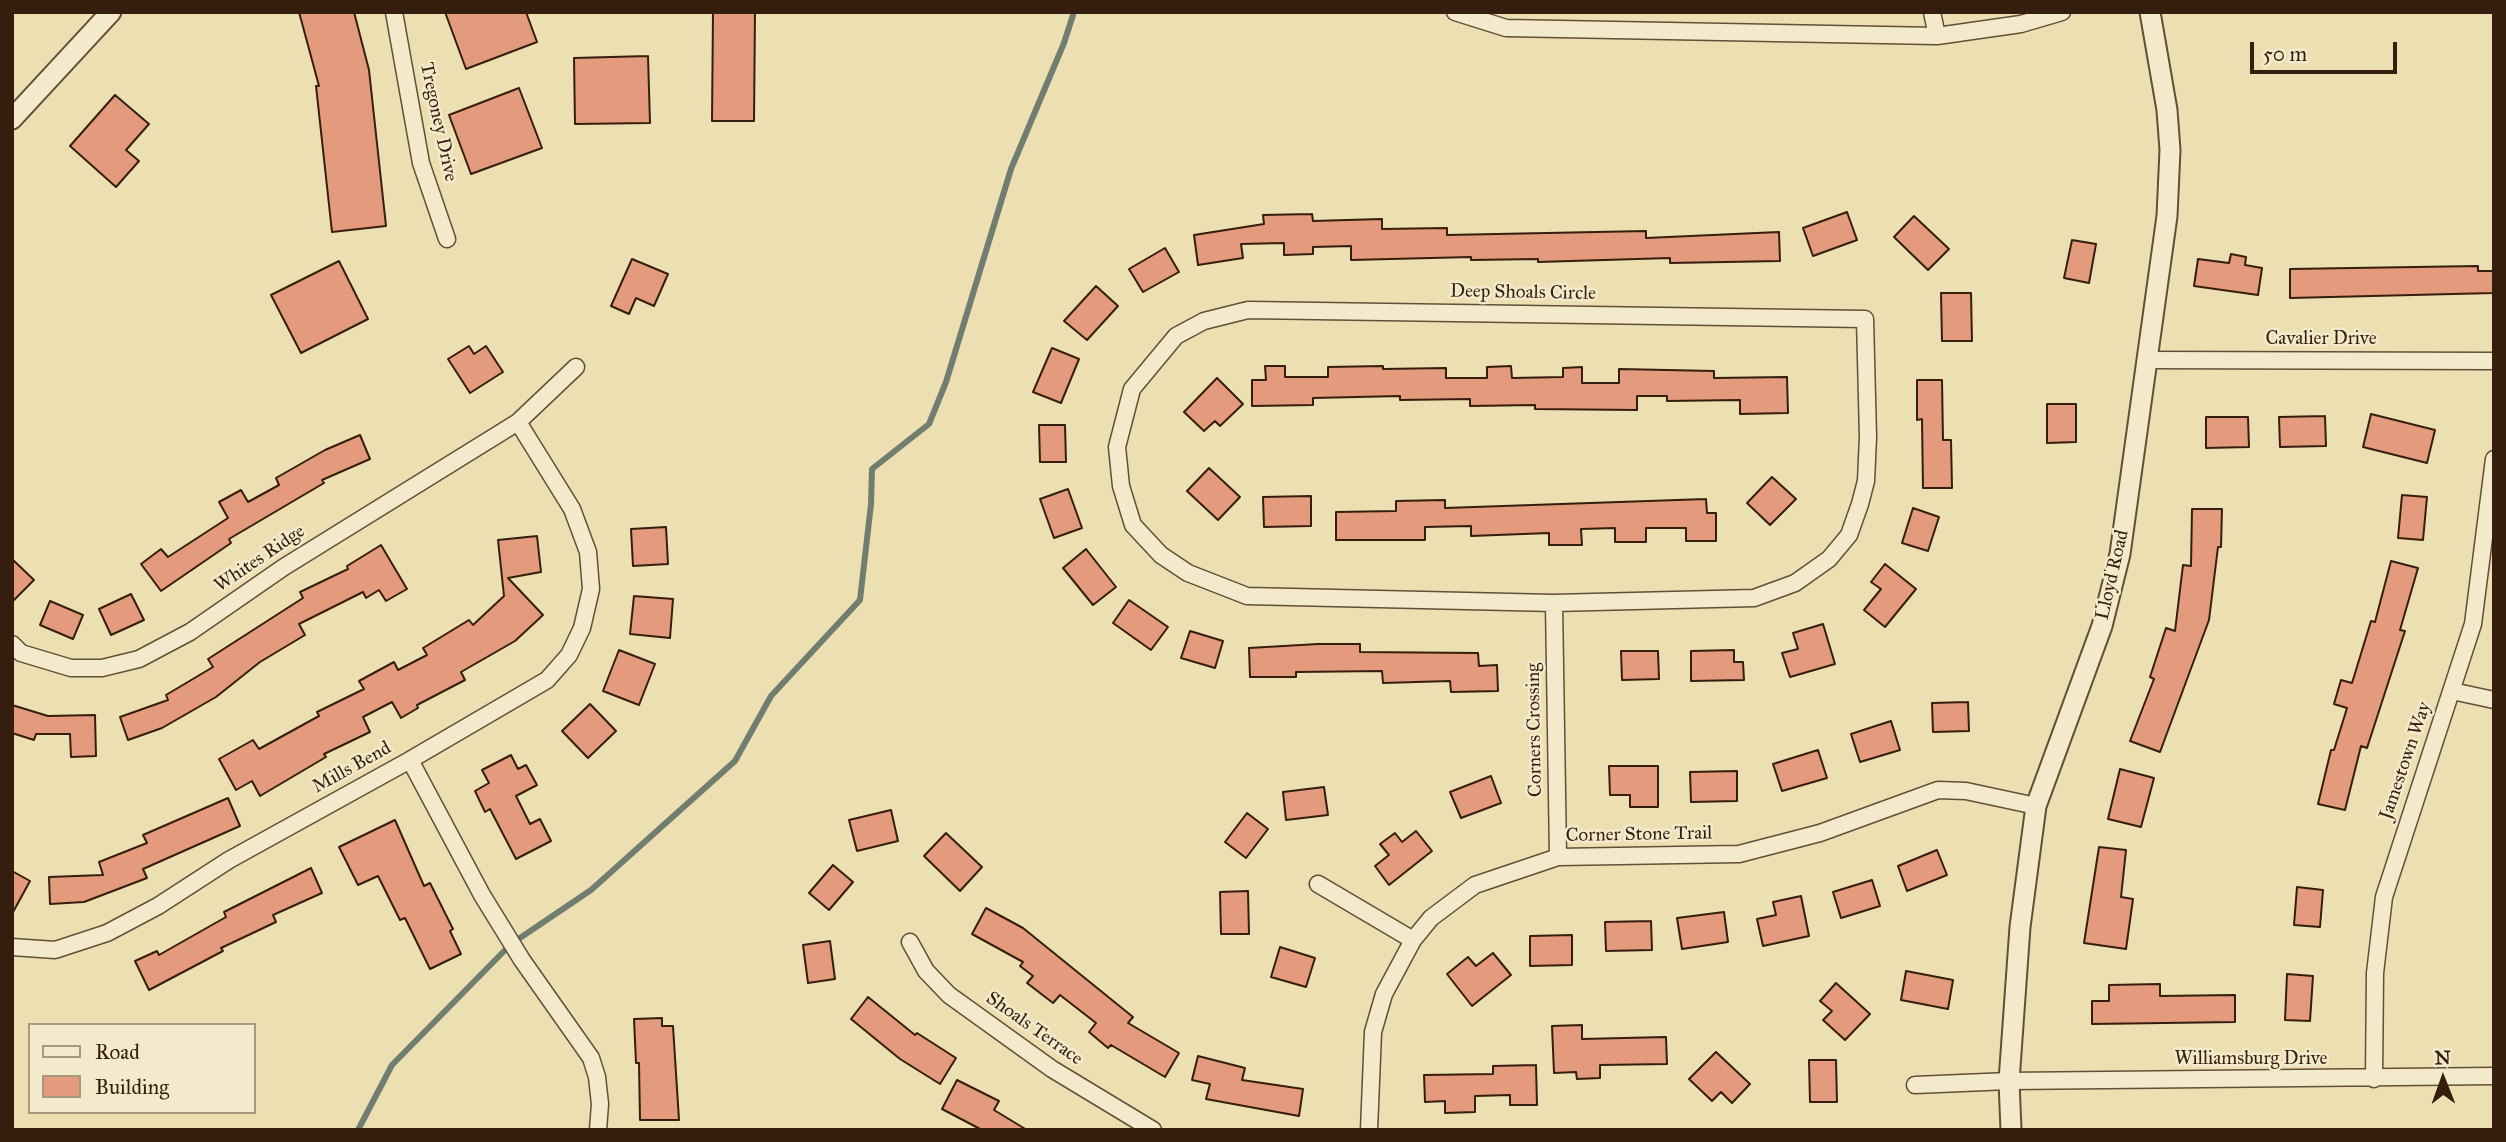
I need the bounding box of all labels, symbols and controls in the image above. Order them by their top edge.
scale bar [2254,28,2401,72]
text: 50 m [2263,41,2307,67]
street label: Tregoney Drive [414,60,462,184]
street label: Deep Shoals Circle [1450,280,1596,306]
street label: Cavalier Drive [2265,328,2377,350]
street label: Whites Ridge [210,520,310,598]
street label: Lloyd Road [2092,528,2134,622]
street label: Corners Crossing [1522,663,1548,797]
street label: Jamestown Way [2375,699,2437,823]
street label: Mills Bend [309,737,395,799]
street label: Corner Stone Trail [1565,822,1713,848]
street label: Shoals Terrace [981,987,1087,1071]
legend [28,1023,256,1114]
text: Road [95,1039,140,1065]
north arrow [2408,1044,2478,1114]
text: N [2434,1046,2451,1069]
street label: Williamsburg Drive [2175,1048,2327,1070]
text: Building [95,1074,169,1100]

